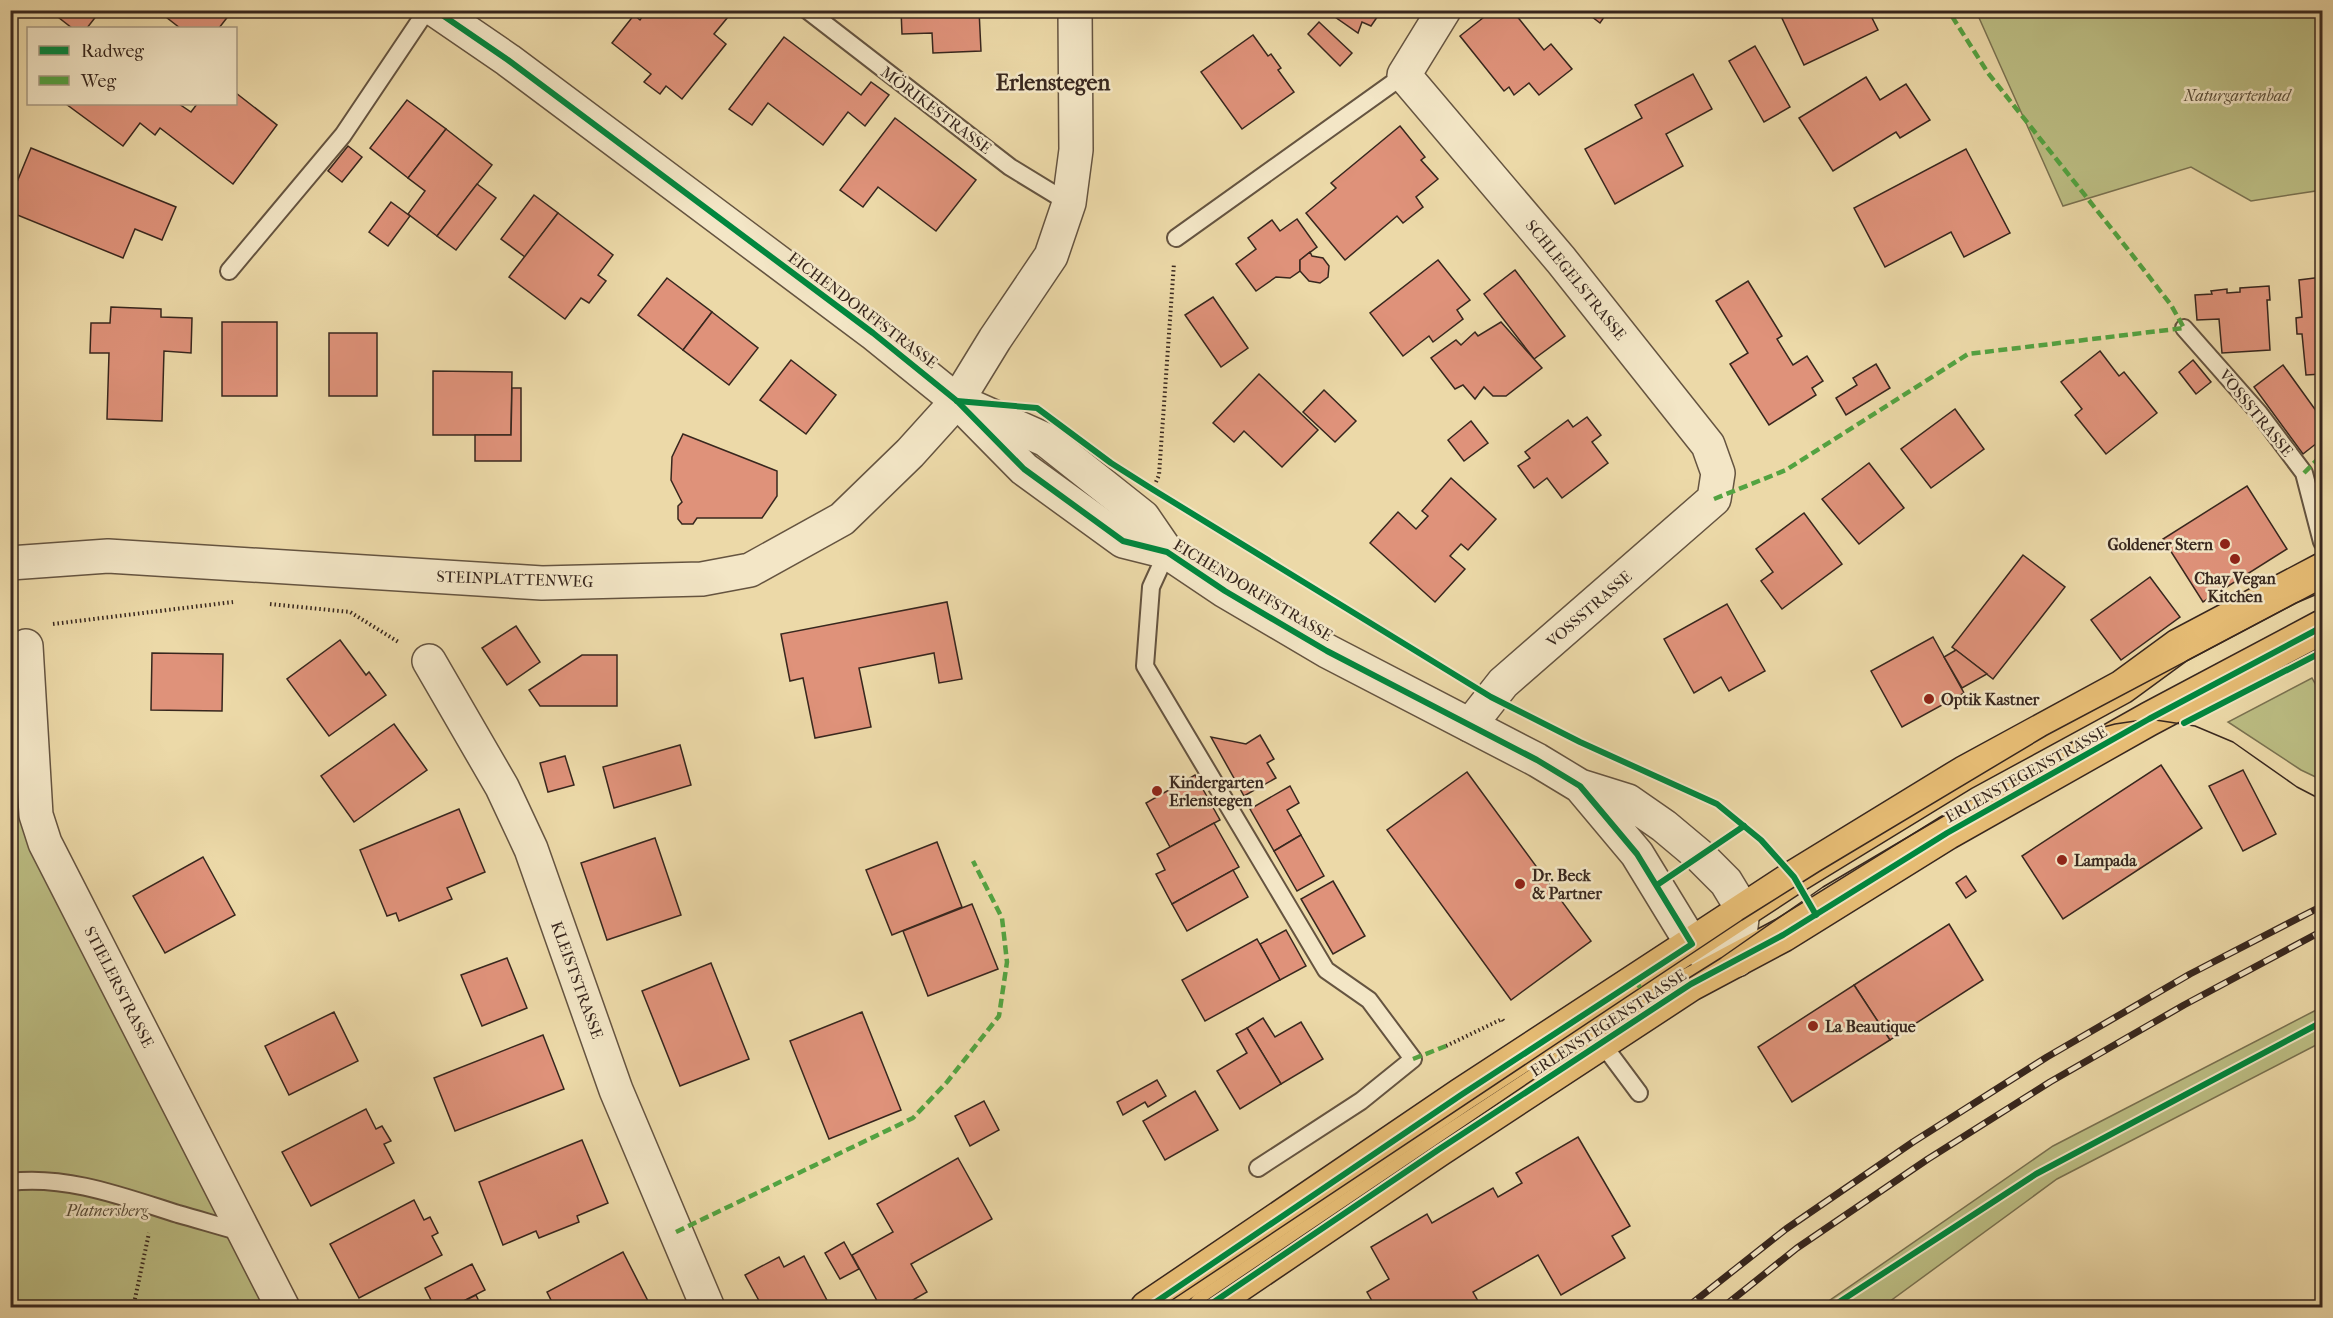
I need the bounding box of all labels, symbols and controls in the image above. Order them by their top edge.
legend [27,27,237,105]
text: Radweg [81,41,144,62]
street label: MÖRIKESTRASSE [877,62,995,158]
district label: Erlenstegen [996,70,1110,96]
text: Weg [80,71,116,92]
park label: Naturgartenbad [2183,86,2292,105]
street label: SCHLEGELSTRASSE [1522,216,1630,344]
street label: EICHENDORFFSTRASSE [785,248,942,372]
street label: VOSSSTRASSE [2214,365,2297,461]
street label: EICHENDORFFSTRASSE [1170,535,1336,645]
place label: Goldener Stern [2107,535,2214,554]
marker: Goldener Stern [2218,537,2232,551]
marker: Chay Vegan Kitchen [2228,552,2242,566]
street label: STEINPLATTENWEG [436,567,594,591]
street label: VOSSSTRASSE [1542,567,1636,652]
place label: Chay Vegan Kitchen [2194,569,2276,606]
place label: Optik Kastner [1941,690,2041,710]
marker: Optik Kastner [1922,692,1936,706]
street label: ERLENSTEGENSTRASSE [1942,721,2110,826]
place label: Kindergarten Erlenstegen [1169,773,1264,811]
marker: Kindergarten Erlenstegen [1150,784,1164,798]
place label: Lampada [2074,851,2137,871]
marker: Lampada [2055,853,2069,867]
place label: Dr. Beck & Partner [1532,866,1603,903]
marker: Dr. Beck & Partner [1513,877,1527,891]
street label: KLEISTSTRASSE [547,919,607,1042]
street label: STIELERSTRASSE [80,923,158,1051]
street label: ERLENSTEGENSTRASSE [1526,965,1690,1081]
place label: La Beautique [1825,1017,1916,1037]
marker: La Beautique [1806,1019,1820,1033]
park label: Platnersberg [65,1201,149,1220]

